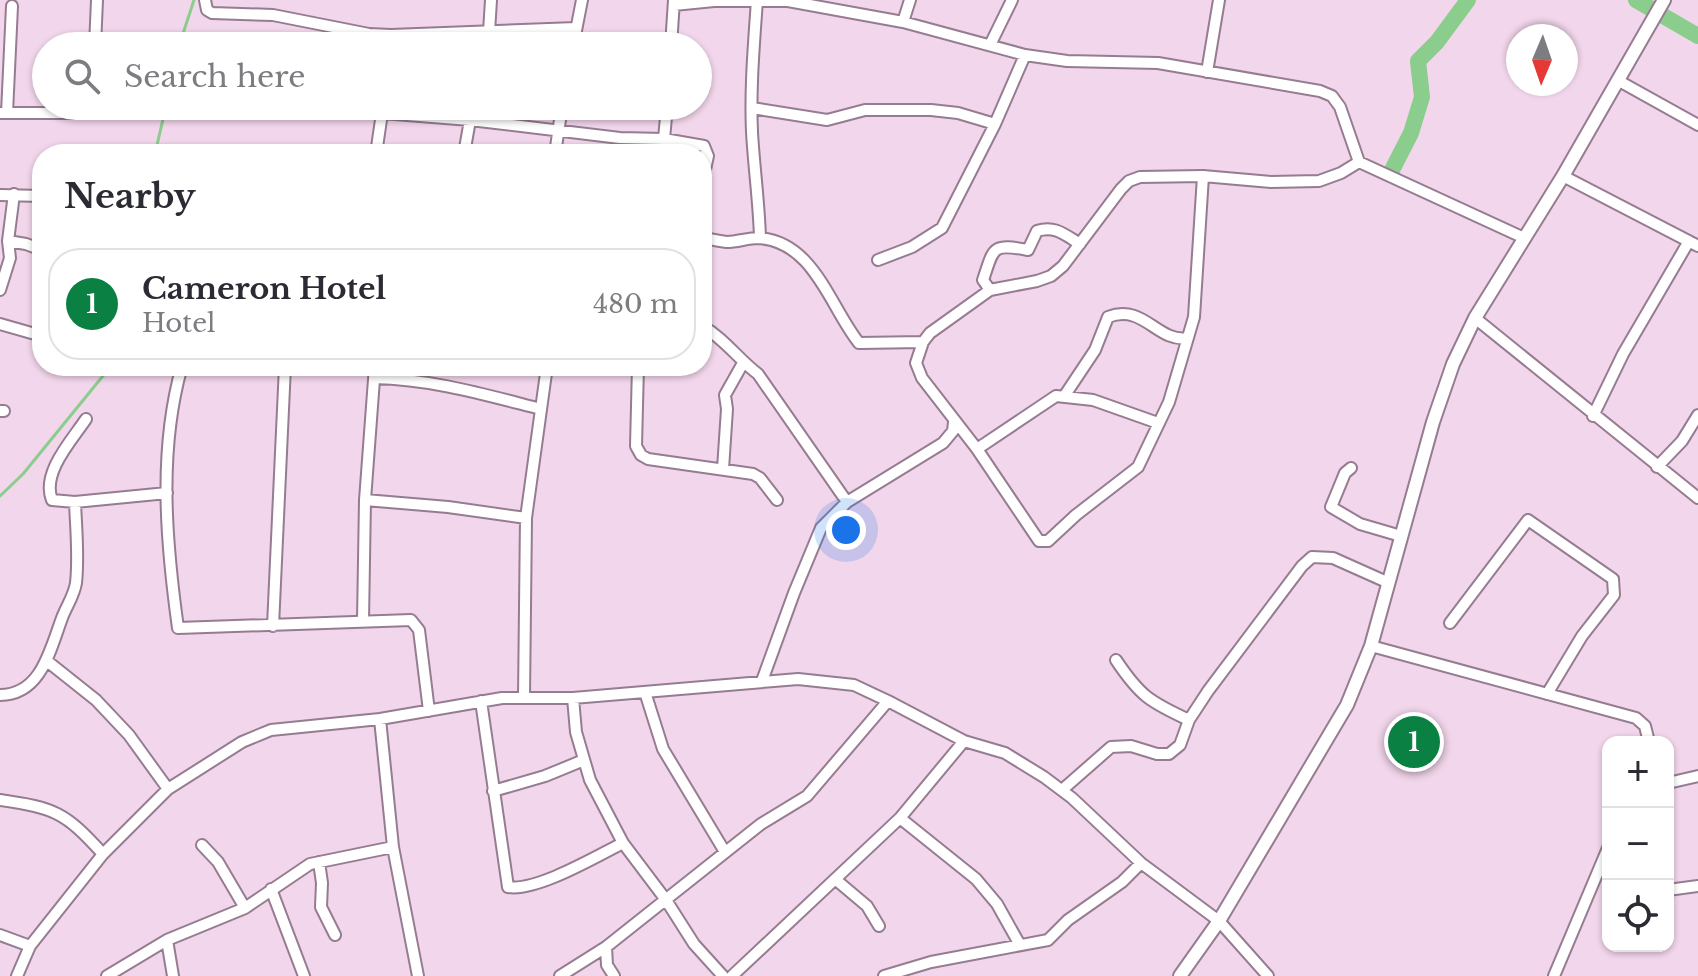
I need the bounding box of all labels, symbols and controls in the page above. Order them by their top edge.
north arrow [1506,24,1578,96]
search box [32,32,712,120]
icon: search [60,54,104,98]
text: Search here [124,58,305,95]
text: Nearby [64,175,196,217]
text: Cameron Hotel [142,270,386,307]
text: 1 [86,288,98,320]
text: 480 m [593,288,678,320]
text: Hotel [142,307,216,339]
your location [826,510,866,550]
pin: 1 [1388,712,1440,772]
map controls [1602,736,1674,952]
button: + [1602,736,1674,808]
button: − [1602,808,1674,880]
button: locate [1602,880,1674,952]

